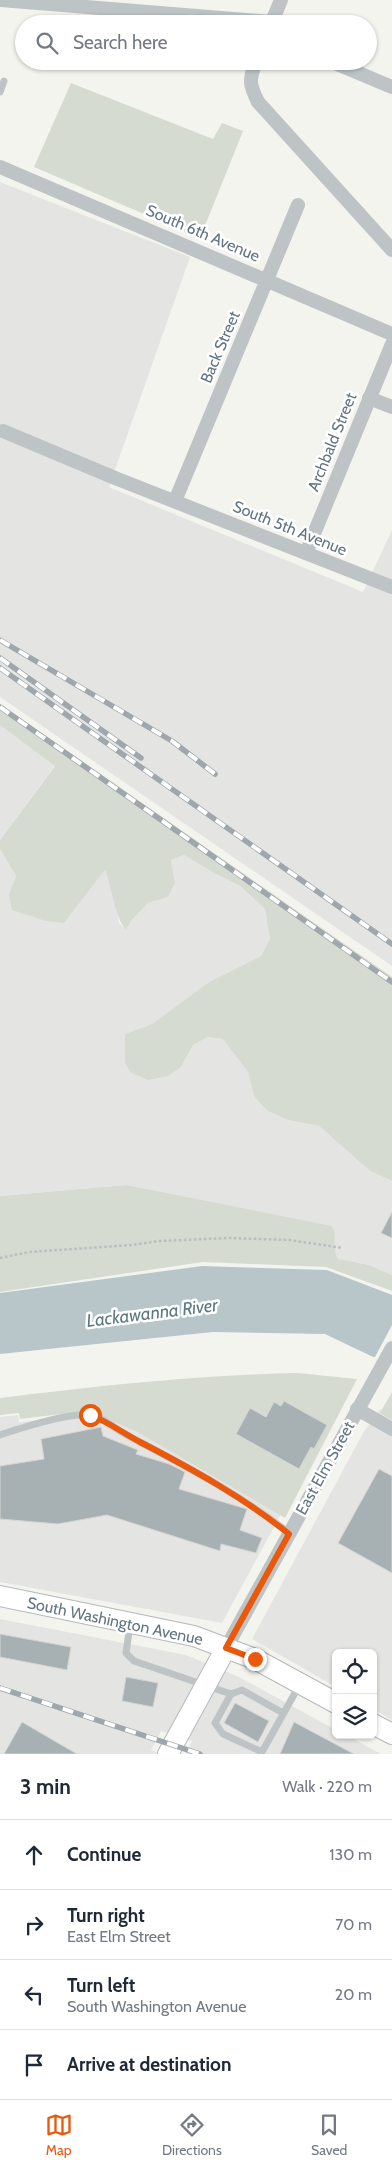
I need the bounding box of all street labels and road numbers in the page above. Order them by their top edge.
street label: South 6th Avenue [143,200,263,266]
street label: Back Street [196,308,244,386]
street label: Archbald Street [304,389,361,494]
street label: South 5th Avenue [230,496,350,560]
street label: East Elm Street [292,1418,359,1518]
street label: South Washington Avenue [25,1593,205,1649]

